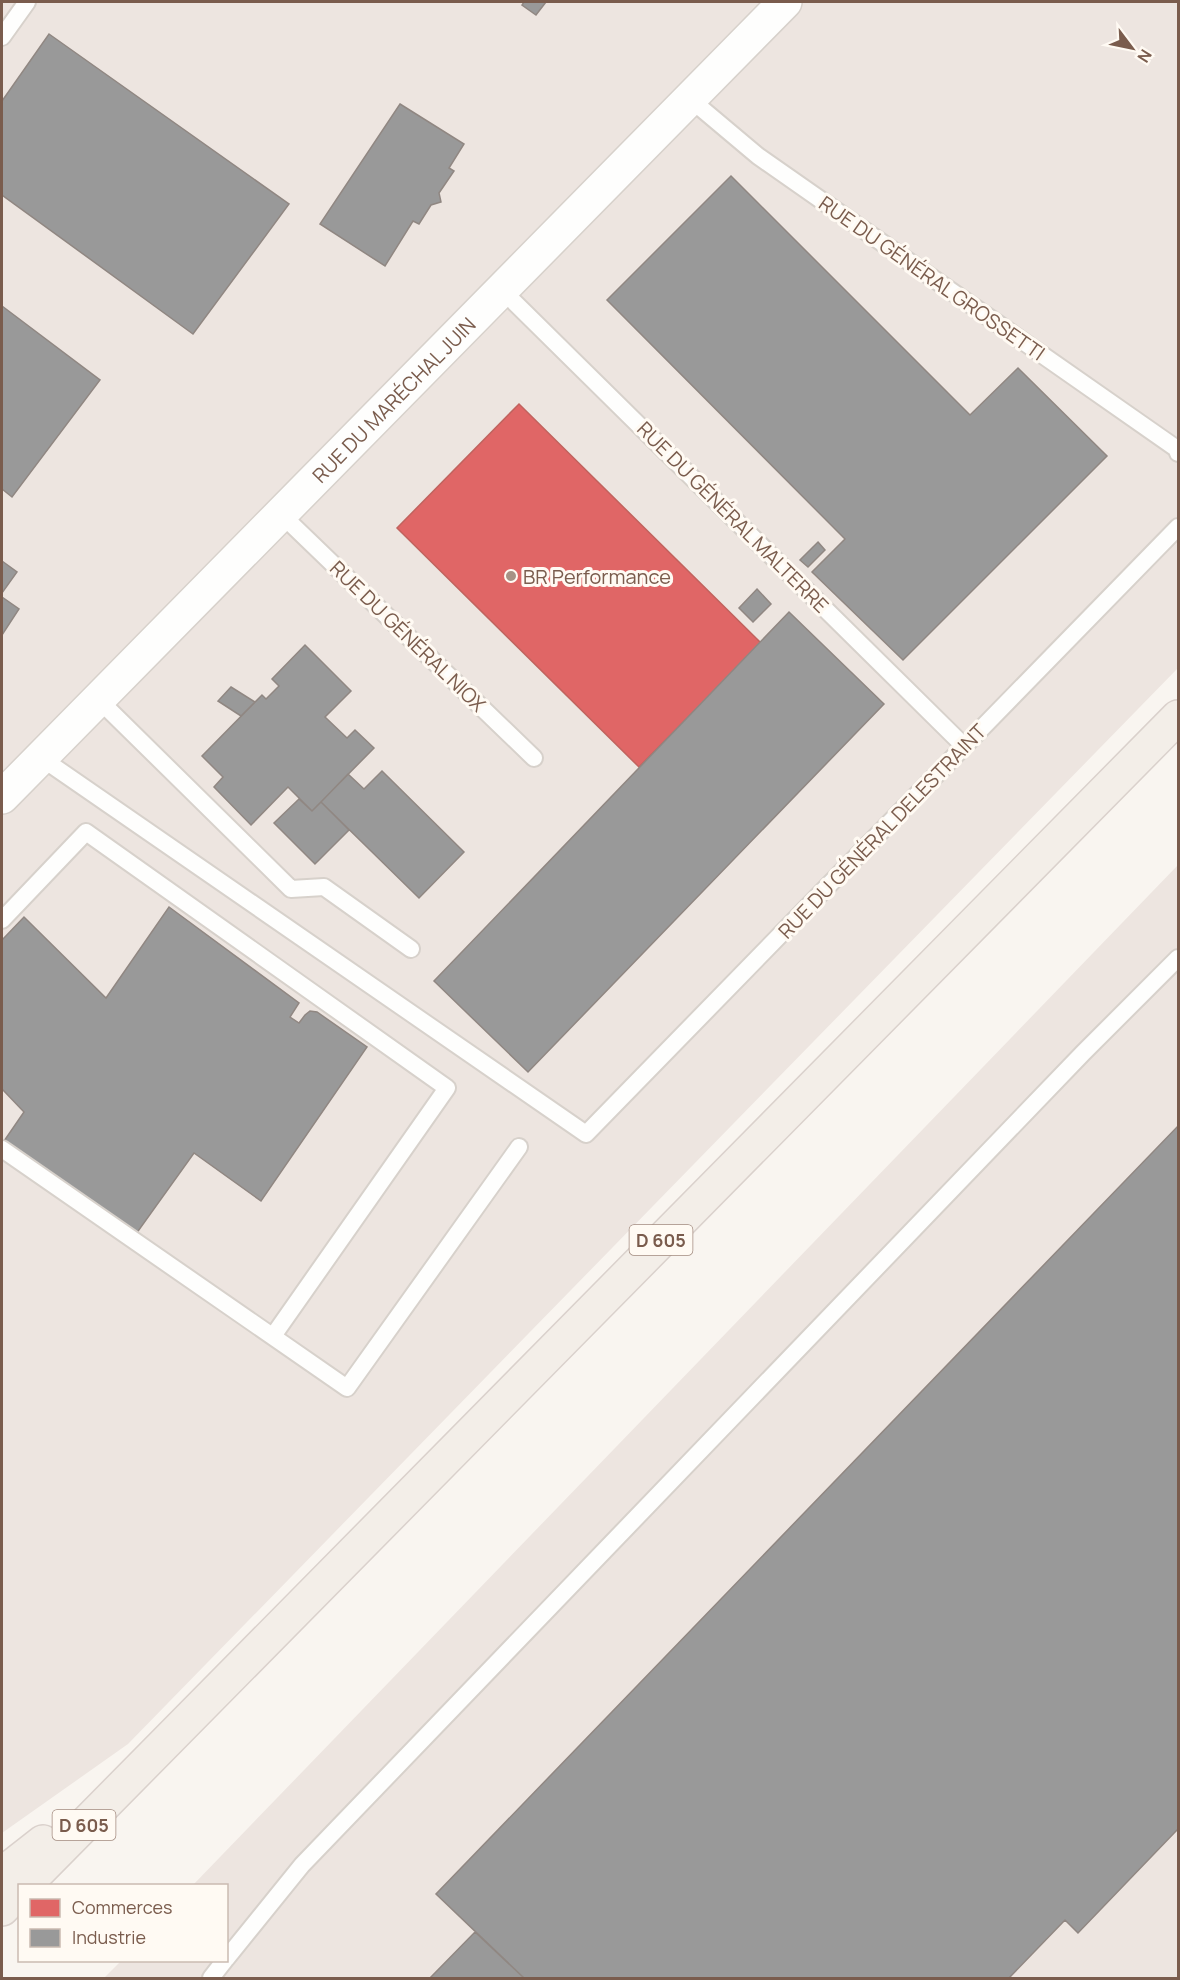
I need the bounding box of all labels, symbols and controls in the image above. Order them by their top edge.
north arrow [1102,18,1162,78]
text: N [1132,45,1157,67]
street label: RUE DU GÉNÉRAL GROSSETTI [814,190,1050,366]
street label: RUE DU MARÉCHAL JUIN [306,311,481,488]
street label: RUE DU GÉNÉRAL MALTERRE [631,415,835,619]
street label: RUE DU GÉNÉRAL NIOX [324,555,492,717]
place label: BR Performance [523,563,671,590]
marker: BR Performance [504,569,518,583]
street label: RUE DU GÉNÉRAL DELESTRAINT [772,718,992,944]
road number: D 605 [630,1225,692,1255]
road number: D 605 [52,1810,116,1840]
legend [18,1884,228,1962]
text: Commerces [72,1895,173,1919]
text: Industrie [72,1925,146,1949]

